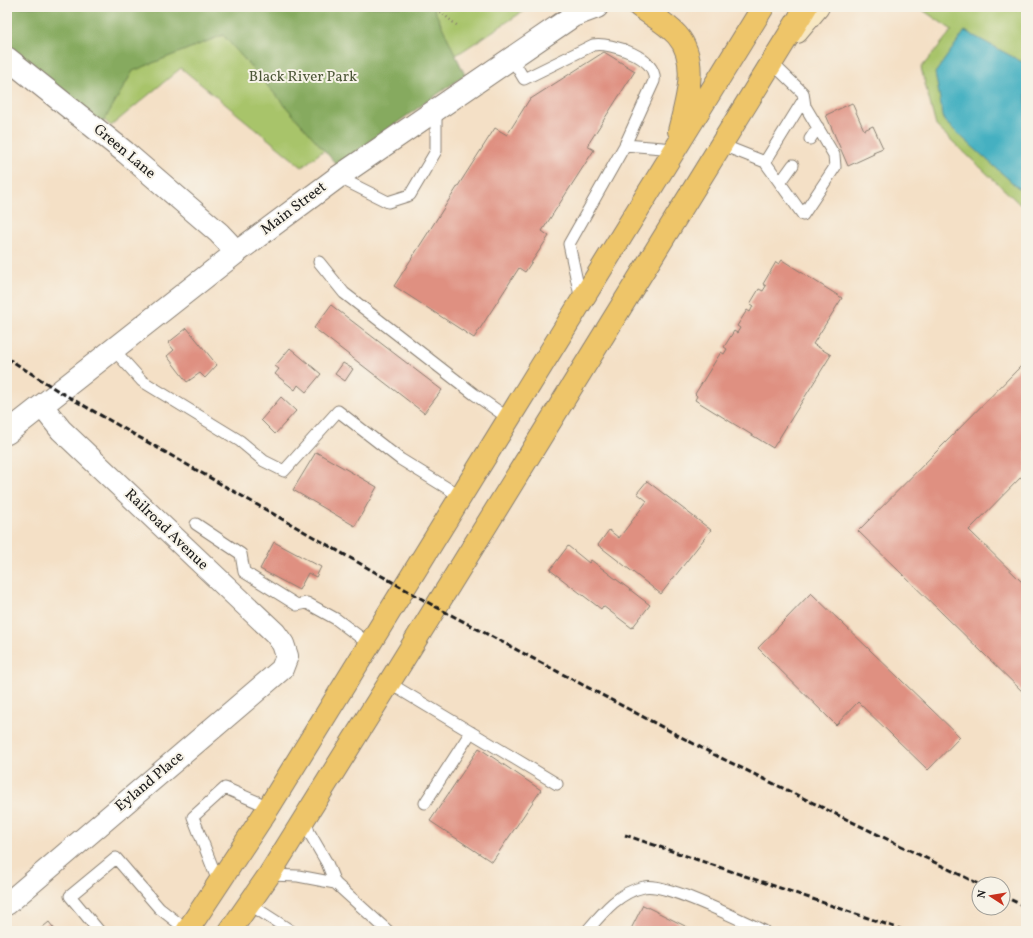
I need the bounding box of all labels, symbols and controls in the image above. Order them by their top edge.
park label: Black River Park [249,67,357,88]
street label: Green Lane [88,120,160,184]
street label: Main Street [257,177,331,241]
street label: Railroad Avenue [120,485,212,575]
street label: Eyland Place [111,747,189,817]
north arrow [971,876,1011,916]
text: N [975,889,991,900]

